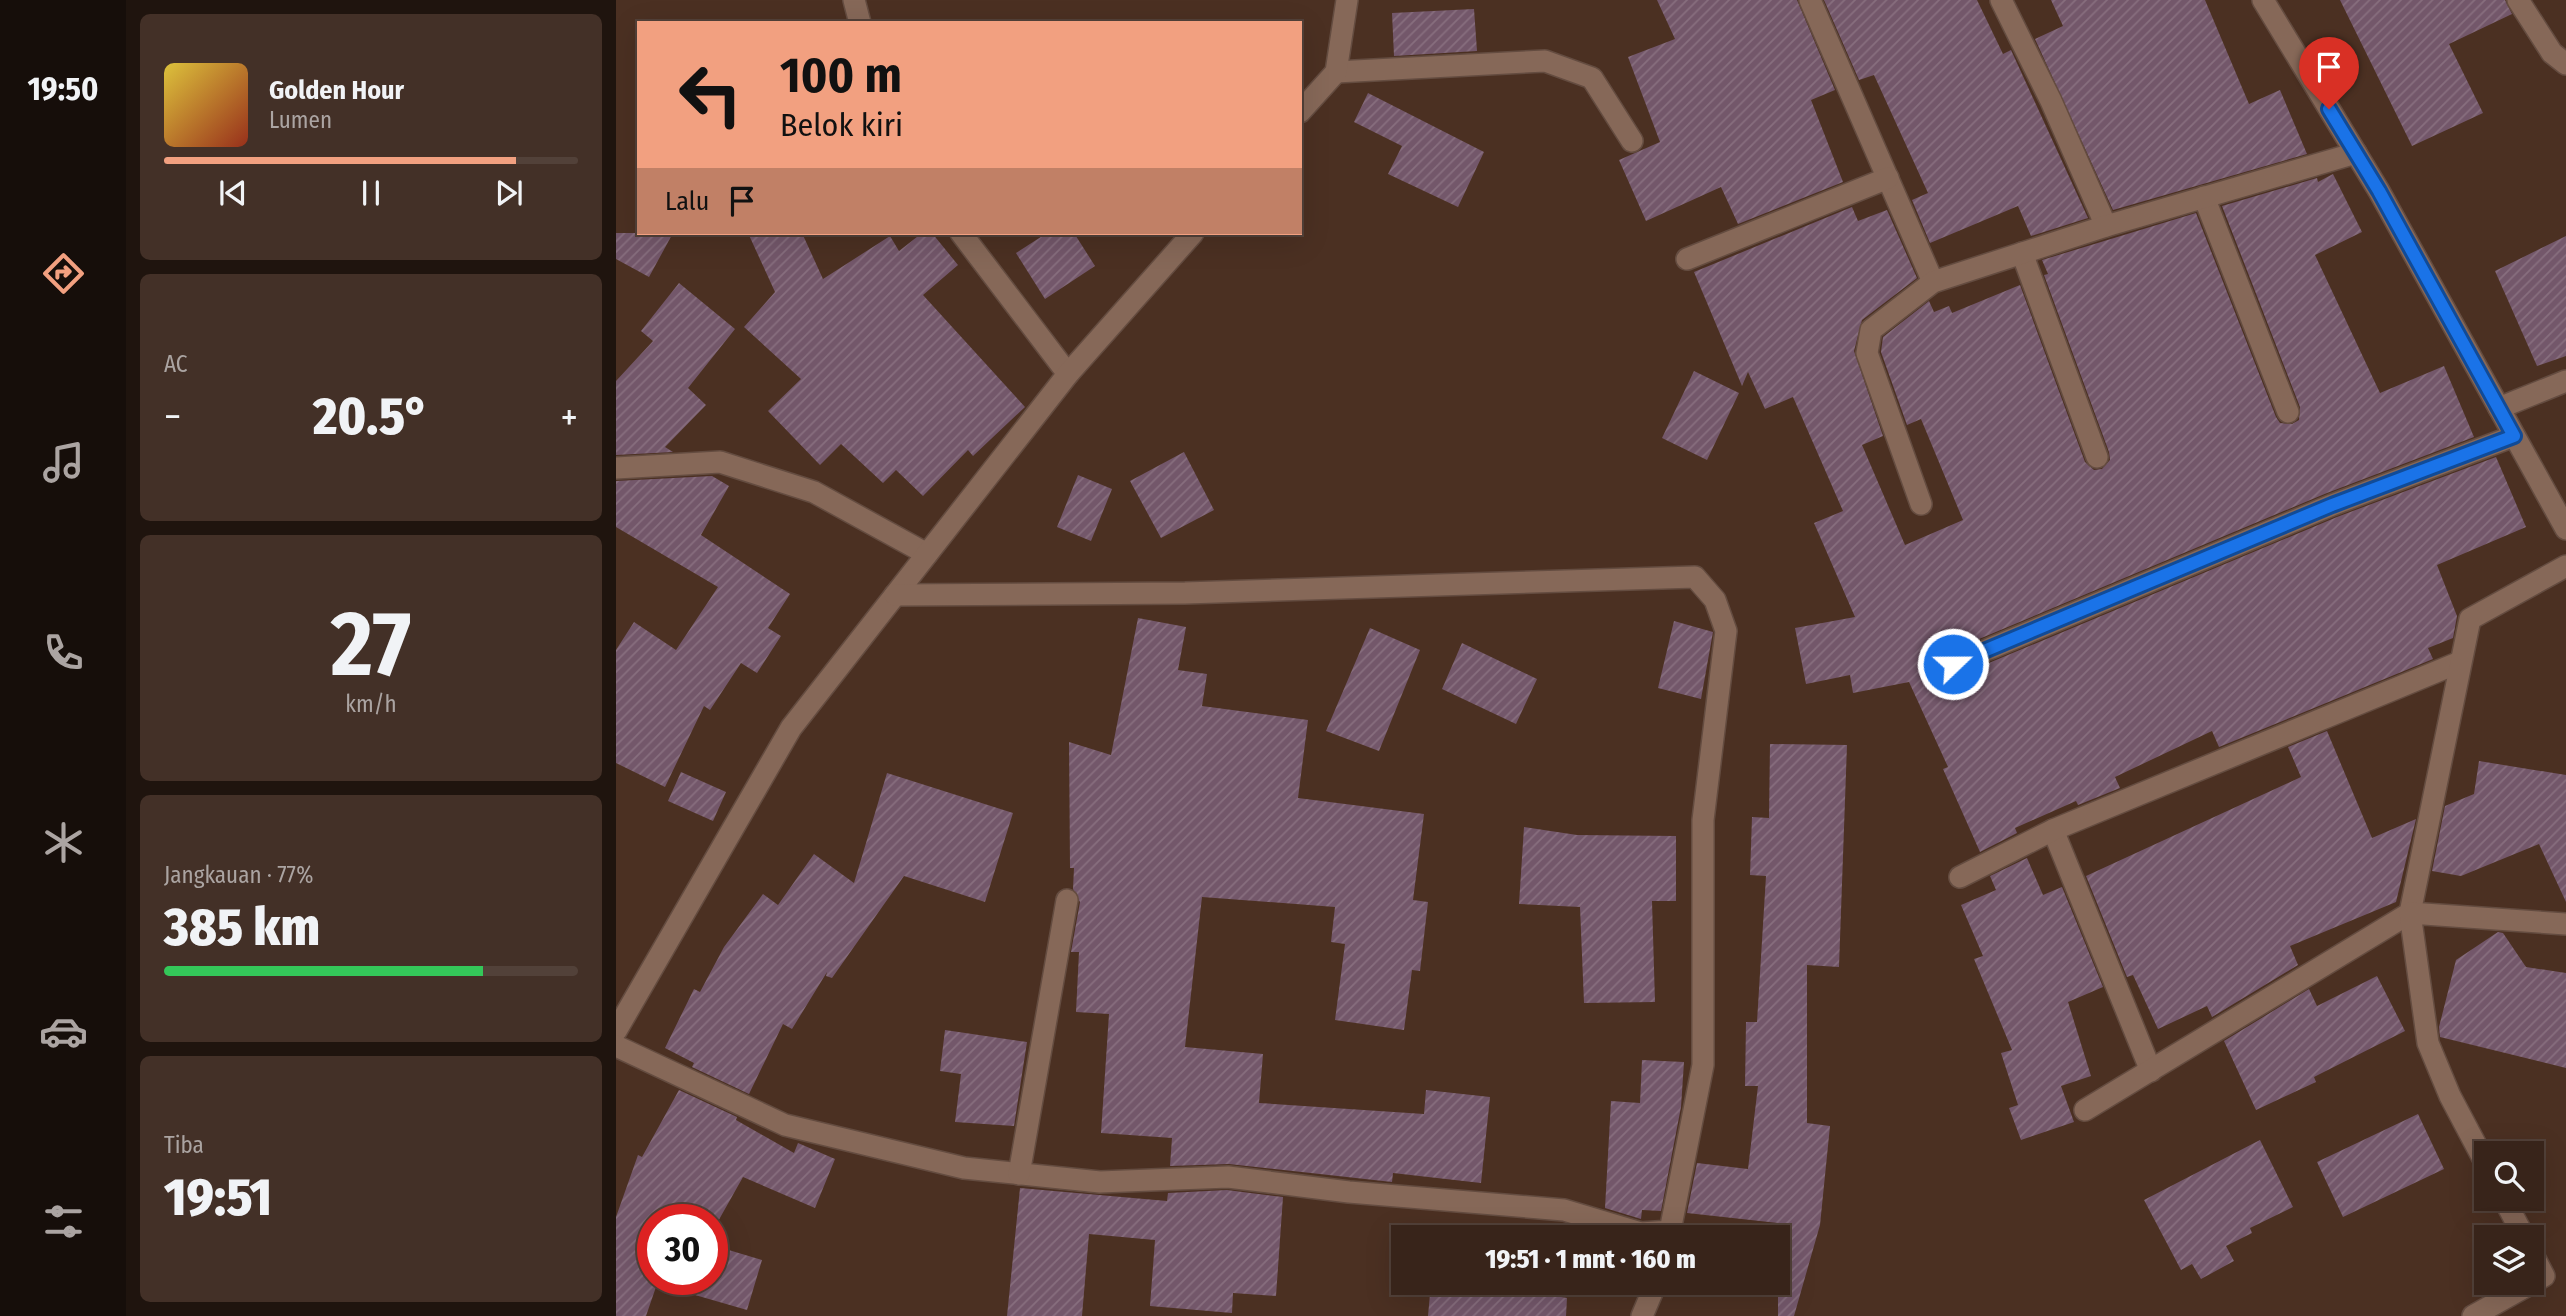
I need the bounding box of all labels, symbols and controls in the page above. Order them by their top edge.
pin [2299,37,2359,109]
text: 100 m [780,46,902,105]
icon: arrive [2310,48,2348,86]
icon: left [665,49,756,140]
text: 19:50 [28,70,98,108]
text: Golden Hour [269,75,404,106]
text: Lumen [269,106,332,134]
text: Belok kiri [780,106,903,144]
icon: previous [214,174,252,212]
icon: pause [352,174,390,212]
icon: next [490,174,528,212]
icon: arrive [723,182,761,220]
text: Lalu [665,186,709,217]
icon: directions [39,249,88,298]
text: AC [164,350,188,378]
text: 20.5° [313,385,429,448]
text: − [164,394,181,440]
text: + [561,394,578,440]
icon: music [39,438,88,487]
text: 27 [331,590,411,699]
position arrow [1916,627,1990,701]
icon: phone [39,628,88,677]
text: km/h [345,690,397,718]
icon: climate [39,818,88,867]
text: Jangkauan · 77% [164,861,313,889]
text: 385 km [164,896,320,959]
icon: car [39,1007,88,1056]
text: Tiba [164,1131,204,1159]
map controls [2474,1141,2544,1295]
button: search [2474,1141,2544,1211]
text: 19:51 [164,1166,272,1229]
icon: filters [39,1197,88,1246]
speed limit sign: 30 [637,1204,728,1295]
button: layers [2474,1225,2544,1295]
text: 19:51 · 1 mnt · 160 m [1485,1244,1696,1275]

